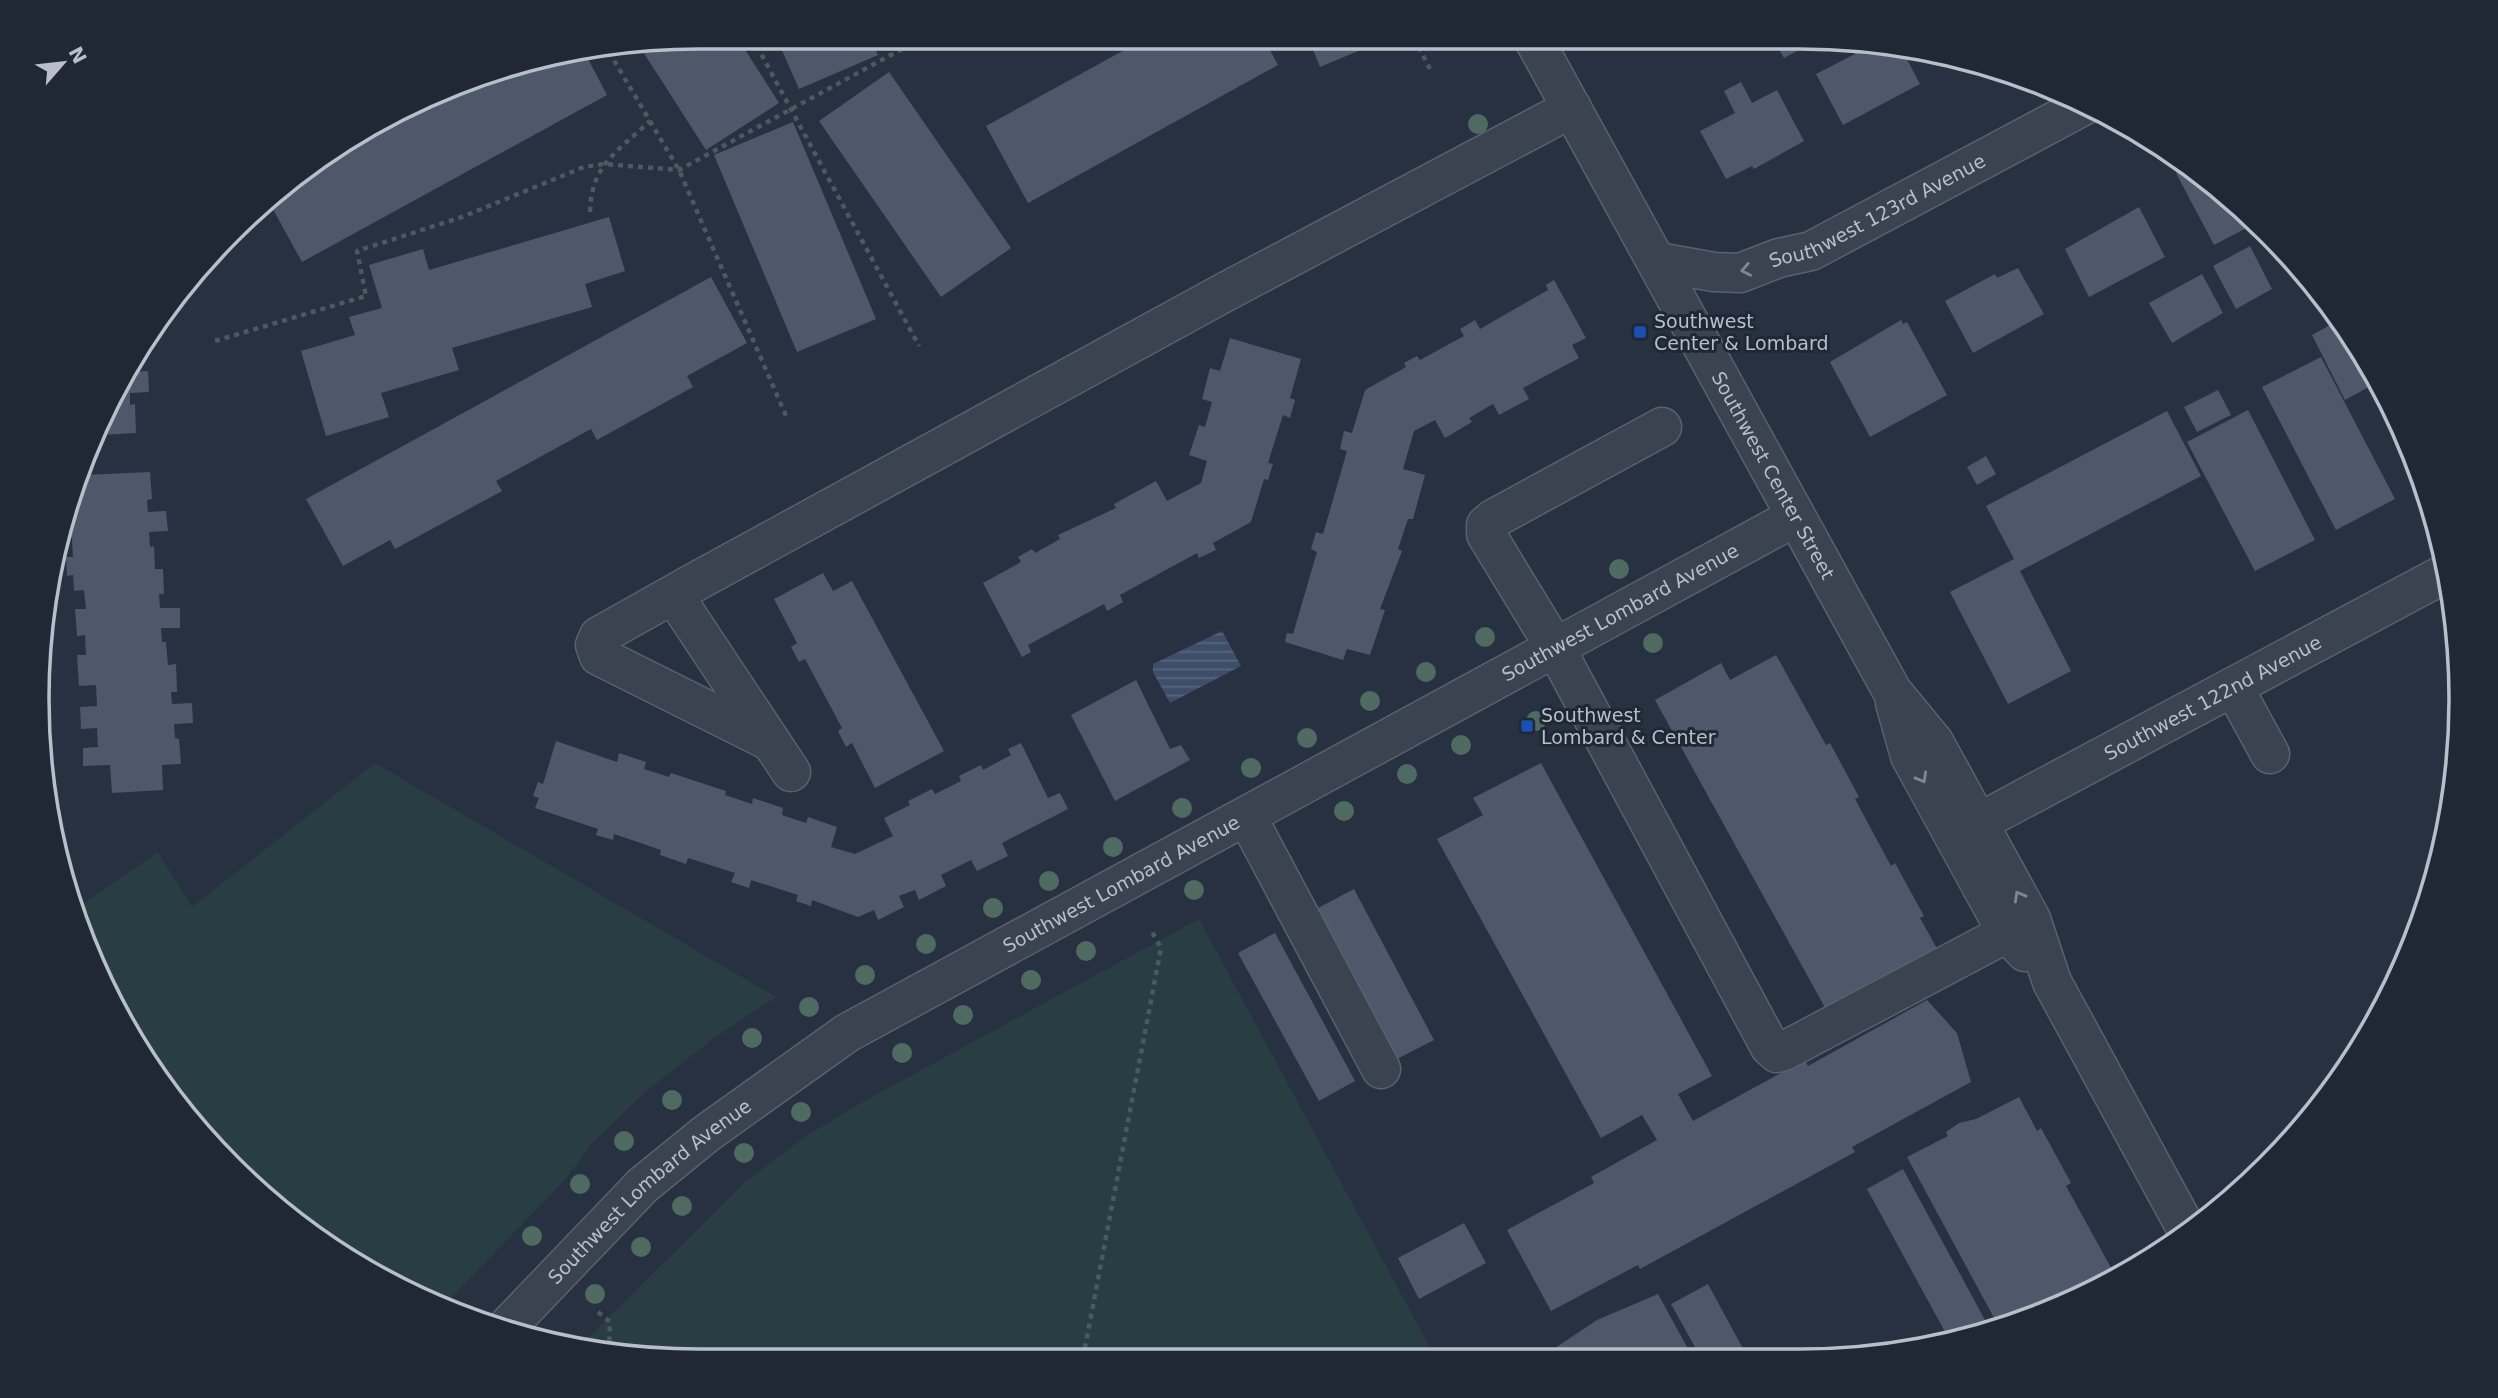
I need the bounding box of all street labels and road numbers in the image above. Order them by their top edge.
street label: Southwest 123rd Avenue [1766,149,1989,272]
street label: Southwest Center Street [1707,368,1839,583]
street label: Southwest Lombard Avenue [1498,539,1742,686]
street label: Southwest 122nd Avenue [2100,631,2325,765]
street label: Southwest Lombard Avenue [999,811,1243,957]
street label: Southwest Lombard Avenue [543,1094,755,1288]

